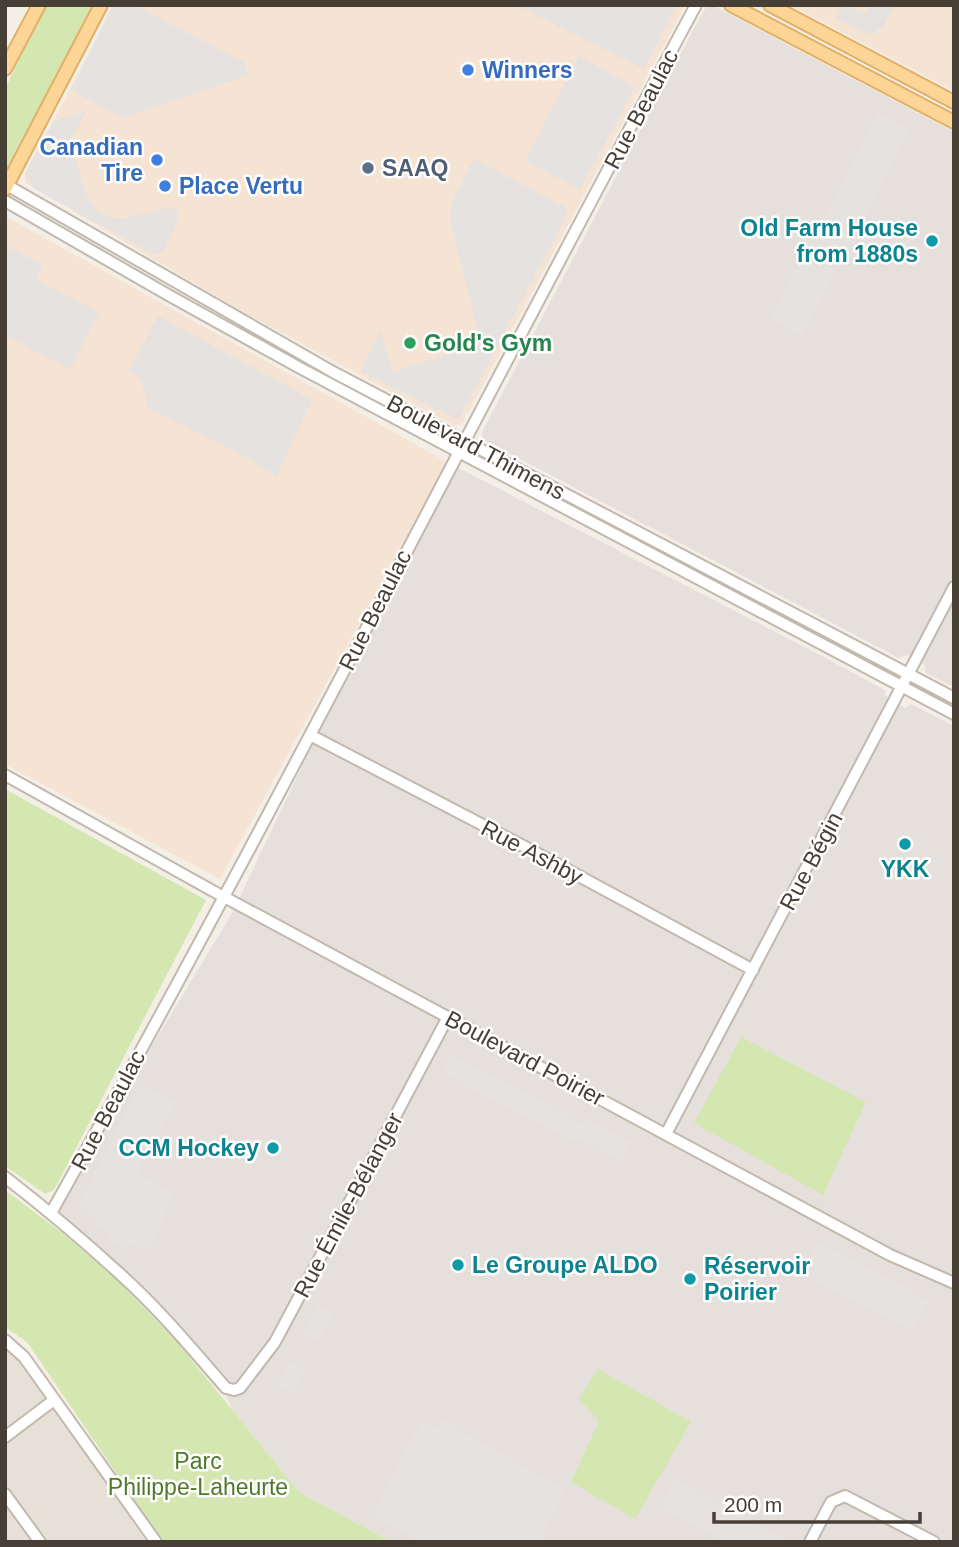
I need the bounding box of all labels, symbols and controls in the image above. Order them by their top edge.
street label: Rue Beaulac [599,45,683,173]
place label: Winners [482,57,573,83]
marker: Winners [460,62,476,78]
place label: Canadian Tire [39,134,143,186]
marker: Canadian Tire [149,152,165,168]
place label: SAAQ [382,155,448,181]
marker: SAAQ [360,160,376,176]
place label: Place Vertu [179,173,303,199]
marker: Place Vertu [157,178,173,194]
place label: Old Farm House from 1880s [740,215,918,267]
marker: Old Farm House from 1880s [924,233,940,249]
place label: Gold's Gym [424,330,552,356]
marker: Gold's Gym [402,335,418,351]
street label: Boulevard Thimens [383,389,569,505]
street label: Rue Beaulac [334,545,416,675]
street label: Rue Bégin [774,807,848,915]
street label: Rue Ashby [477,814,588,890]
marker: YKK [897,836,913,852]
place label: YKK [881,856,930,882]
street label: Boulevard Poirier [441,1005,609,1111]
street label: Rue Beaulac [66,1046,150,1174]
street label: Rue Émile-Bélanger [288,1108,408,1302]
place label: CCM Hockey [118,1135,259,1161]
marker: CCM Hockey [265,1140,281,1156]
place label: Le Groupe ALDO [472,1252,658,1278]
place label: Réservoir Poirier [704,1253,810,1305]
marker: Le Groupe ALDO [450,1257,466,1273]
marker: Réservoir Poirier [682,1271,698,1287]
park label: Parc Philippe-Laheurte [108,1448,288,1500]
scale bar [714,1480,920,1524]
text: 200 m [724,1493,782,1516]

